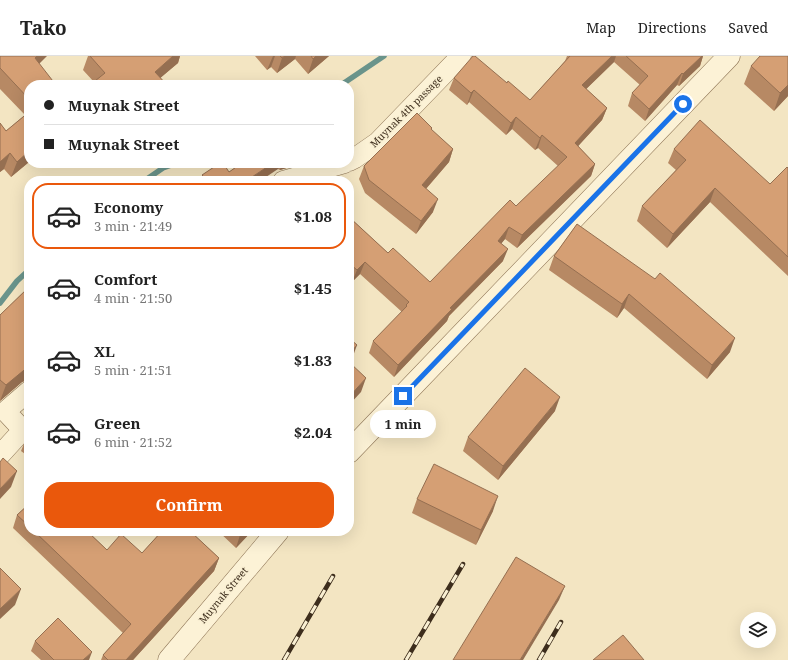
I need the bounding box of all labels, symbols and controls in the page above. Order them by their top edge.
text: Tako [20,15,67,41]
text: Map [586,18,616,37]
text: Directions [638,18,706,37]
text: Saved [728,18,768,37]
street label: Muynak 4th passage [367,72,445,150]
text: Muynak Street [68,95,179,115]
route start [674,95,692,113]
text: Muynak Street [68,134,179,154]
text: Economy [94,197,163,217]
icon: car [46,198,82,234]
text: $1.08 [294,206,332,226]
text: 3 min · 21:49 [94,217,172,235]
text: Comfort [94,269,157,289]
icon: car [46,270,82,306]
text: $1.45 [294,278,332,298]
text: 4 min · 21:50 [94,289,172,307]
text: XL [94,341,115,361]
icon: car [46,342,82,378]
text: $1.83 [294,350,332,370]
text: 5 min · 21:51 [94,361,172,379]
route end [394,387,412,405]
callout: 1 min [370,410,436,438]
text: Green [94,413,141,433]
icon: car [46,414,82,450]
text: 1 min [385,415,421,433]
text: $2.04 [294,422,332,442]
text: 6 min · 21:52 [94,433,172,451]
button: Confirm [44,482,334,528]
street label: Muynak Street [195,563,251,626]
map controls [740,612,776,648]
button: layers [740,612,776,648]

